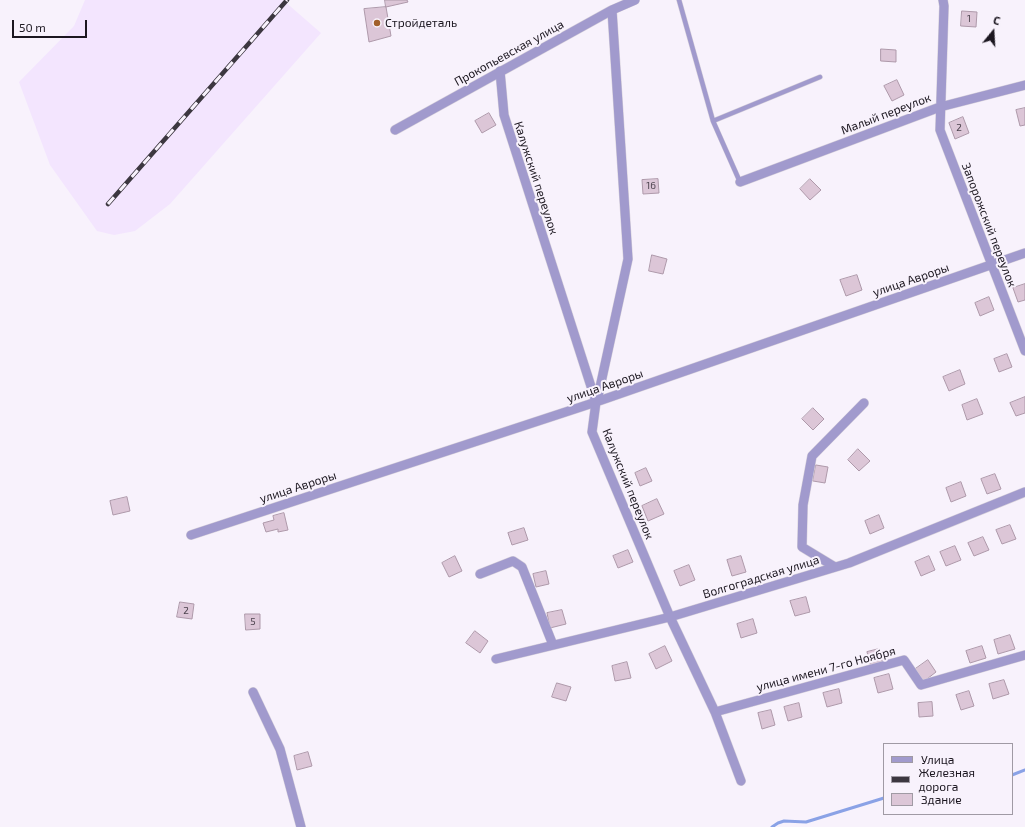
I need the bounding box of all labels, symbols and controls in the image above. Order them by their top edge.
scale bar [14,12,89,38]
north arrow [973,12,1013,52]
house number: 1 [967,13,971,25]
text: С [992,13,1002,27]
place label: Стройдеталь [385,16,457,30]
street label: Прокопьевская улица [452,17,566,89]
marker: Стройдеталь [372,18,382,28]
text: 50 m [19,20,46,34]
street label: Малый переулок [839,90,933,138]
street label: Калужский переулок [511,120,561,236]
house number: 2 [956,122,962,134]
street label: Запорожский переулок [959,161,1019,289]
house number: 16 [646,180,656,192]
street label: улица Авроры [871,260,951,300]
street label: улица Авроры [565,366,645,406]
street label: Калужский переулок [599,426,657,542]
street label: улица Авроры [258,468,338,506]
street label: Волгоградская улица [701,552,821,602]
house number: 2 [183,605,189,617]
house number: 5 [250,616,256,628]
street label: улица имени 7-го Ноября [755,643,897,695]
legend [883,743,1013,815]
text: Улица [921,752,954,766]
text: Железная дорога [918,765,975,793]
text: Здание [921,792,962,806]

